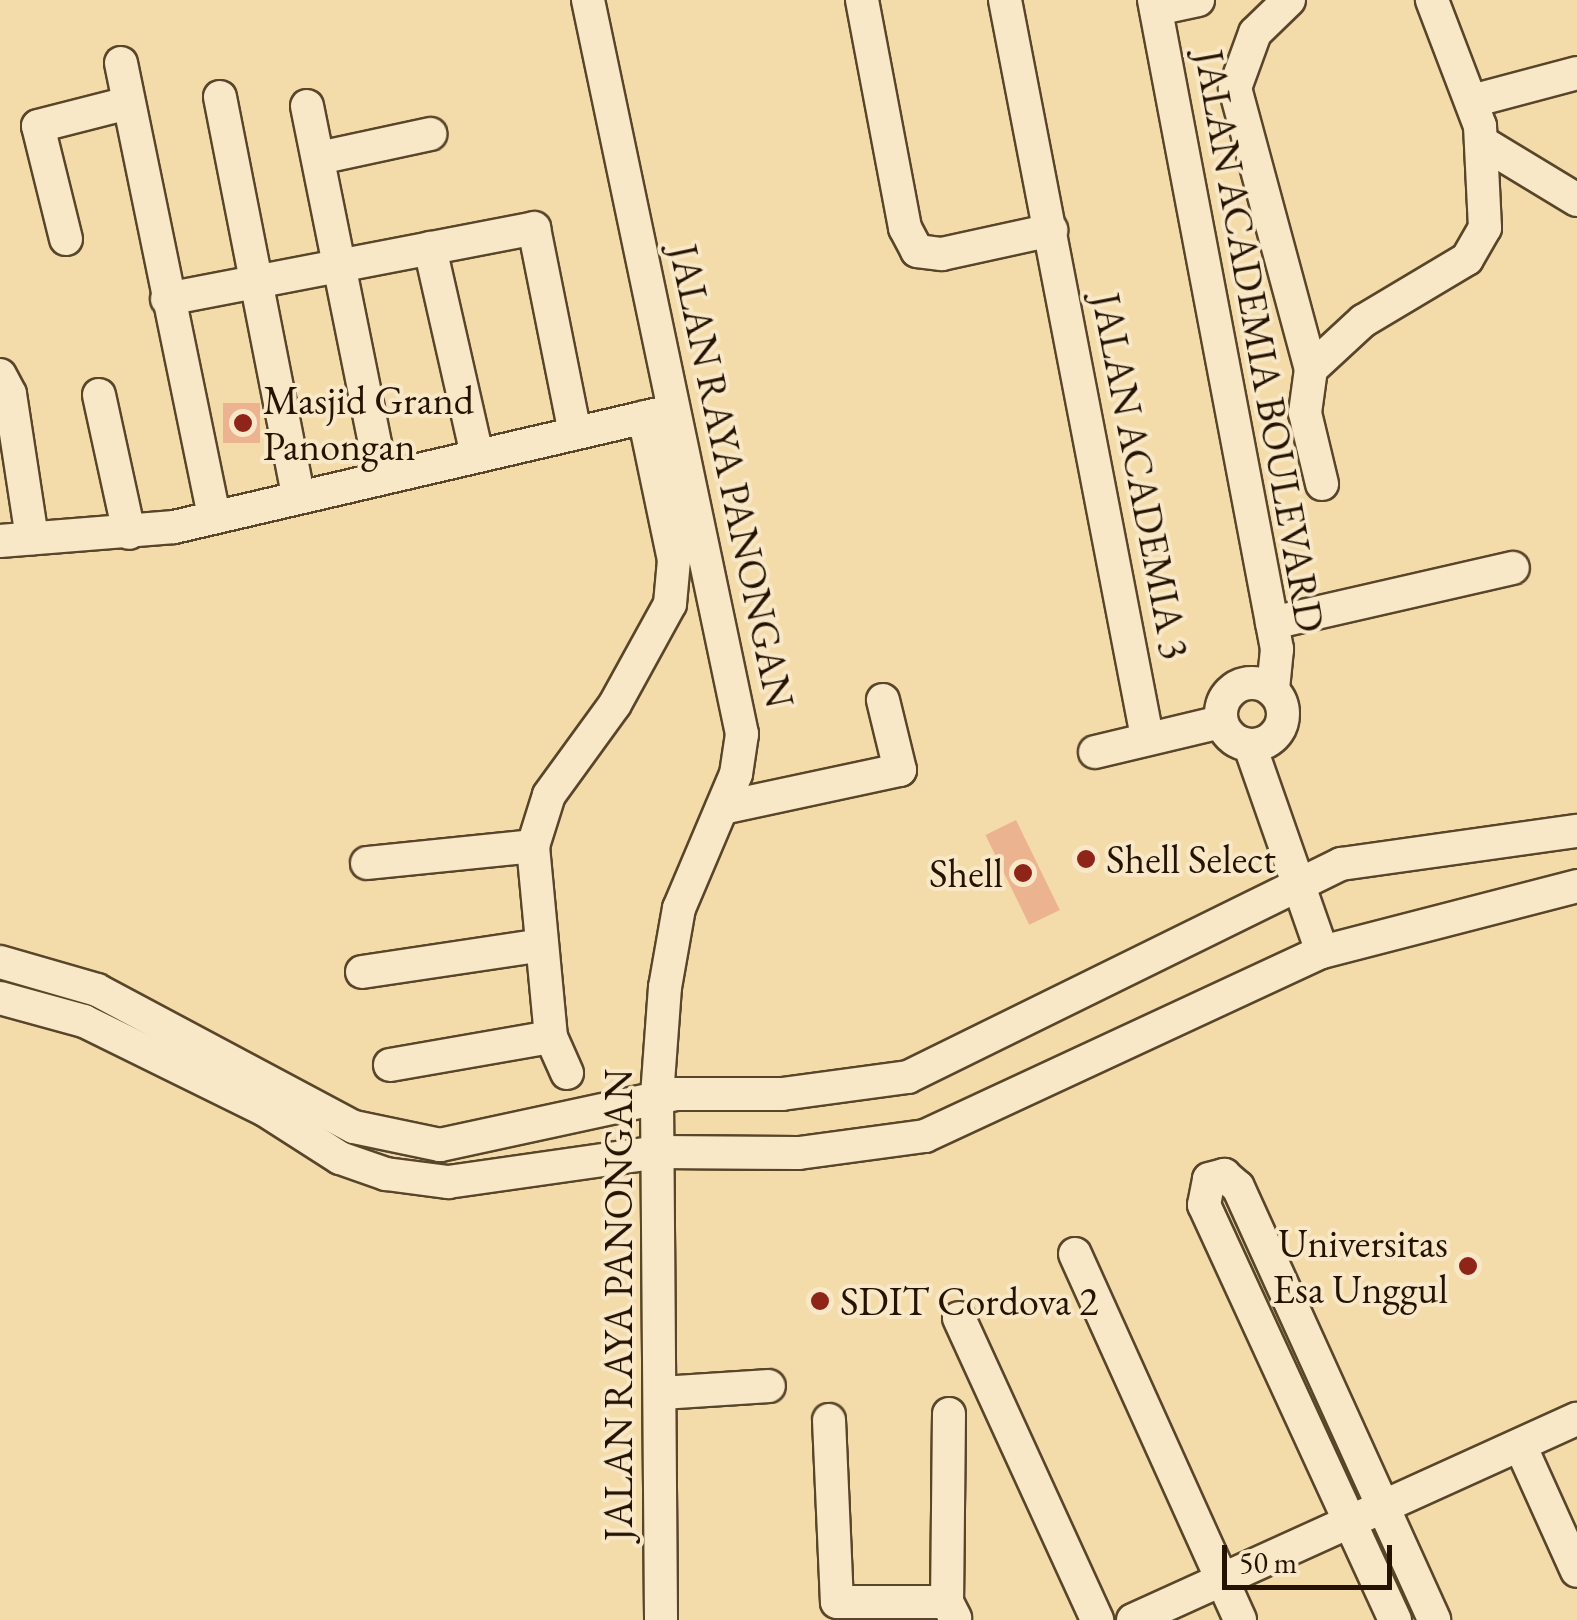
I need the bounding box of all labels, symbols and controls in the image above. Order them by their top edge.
street label: JALAN ACADEMIA BOULEVARD [1185,46,1335,636]
street label: JALAN RAYA PANONGAN [659,240,805,712]
street label: JALAN ACADEMIA 3 [1082,289,1200,663]
place label: Masjid Grand Panongan [263,376,474,470]
marker: Masjid Grand Panongan [232,412,254,434]
place label: Shell Select [1106,835,1276,883]
marker: Shell Select [1075,848,1097,870]
place label: Shell [929,849,1003,897]
marker: Shell [1012,862,1034,884]
street label: JALAN RAYA PANONGAN [594,1069,642,1541]
place label: Universitas Esa Unggul [1272,1219,1448,1313]
marker: Universitas Esa Unggul [1457,1255,1479,1277]
place label: SDIT Cordova 2 [840,1277,1098,1325]
marker: SDIT Cordova 2 [809,1290,831,1312]
scale bar [1227,1525,1397,1587]
text: 50 m [1239,1543,1297,1582]

